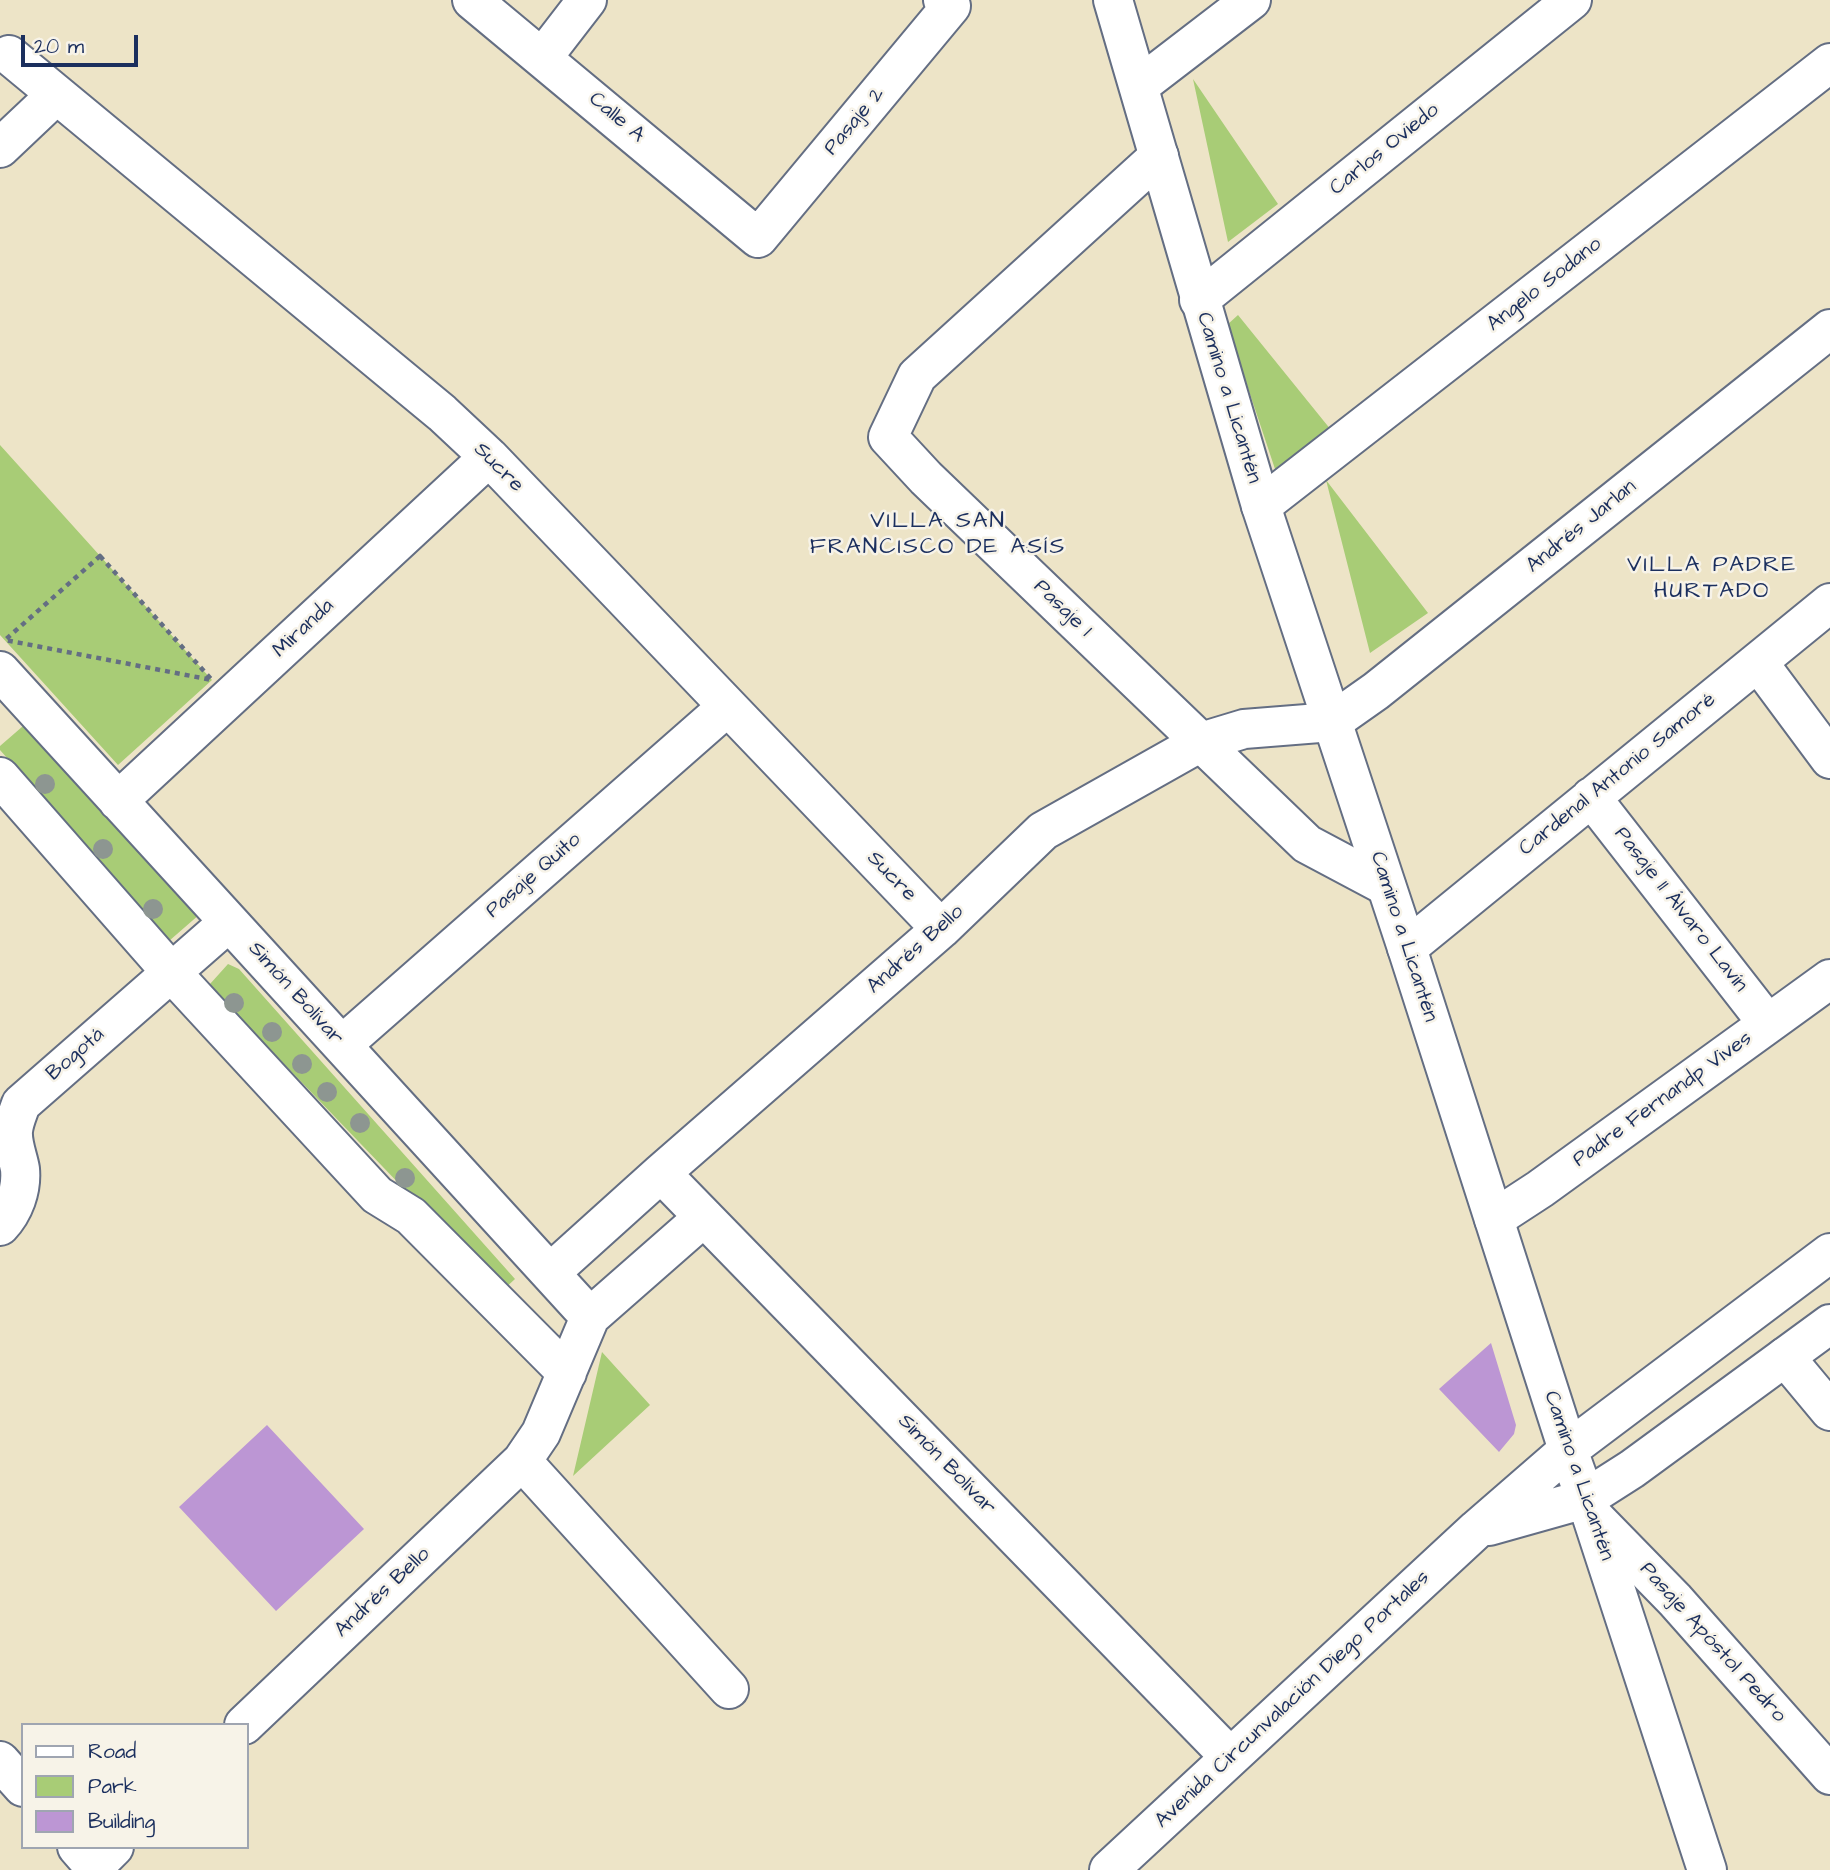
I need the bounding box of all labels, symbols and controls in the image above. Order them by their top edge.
scale bar [24,21,142,65]
text: 20 m [34,32,84,61]
street label: Pasaje 2 [819,83,891,161]
street label: Calle A [583,87,649,149]
street label: Carlos Oviedo [1325,98,1445,202]
street label: Angelo Sodano [1483,232,1607,338]
street label: Camino a Licantén [1190,309,1266,487]
street label: Sucre [468,438,528,498]
street label: Andrés Jarlan [1522,475,1642,579]
district label: VILLA SAN FRANCISCO DE ASÍS [812,508,1064,562]
district label: VILLA PADRE HURTADO [1628,552,1796,606]
street label: Pasaje 1 [1028,575,1096,643]
street label: Miranda [268,594,340,664]
street label: Cardenal Antonio Samoré [1515,688,1721,862]
street label: Pasaje 11 Álvaro Lavín [1608,822,1752,998]
street label: Pasaje Quito [481,828,587,924]
street label: Sucre [861,847,921,907]
street label: Camino a Licantén [1364,849,1442,1025]
street label: Andrés Bello [862,900,970,1000]
street label: Simón Bolívar [242,937,348,1051]
street label: Bogotá [42,1023,110,1087]
street label: Padre Fernandp Vives [1568,1027,1758,1173]
street label: Camino a Licantén [1537,1388,1619,1564]
street label: Simón Bolívar [892,1409,1000,1521]
street label: Andrés Bello [330,1542,436,1644]
street label: Pasaje Apóstol Pedro [1633,1558,1791,1728]
street label: Avenida Circunvalación Diego Portales [1150,1566,1436,1834]
legend [21,1723,248,1849]
text: Road [88,1737,136,1766]
text: Park [88,1772,137,1801]
text: Building [88,1807,155,1836]

